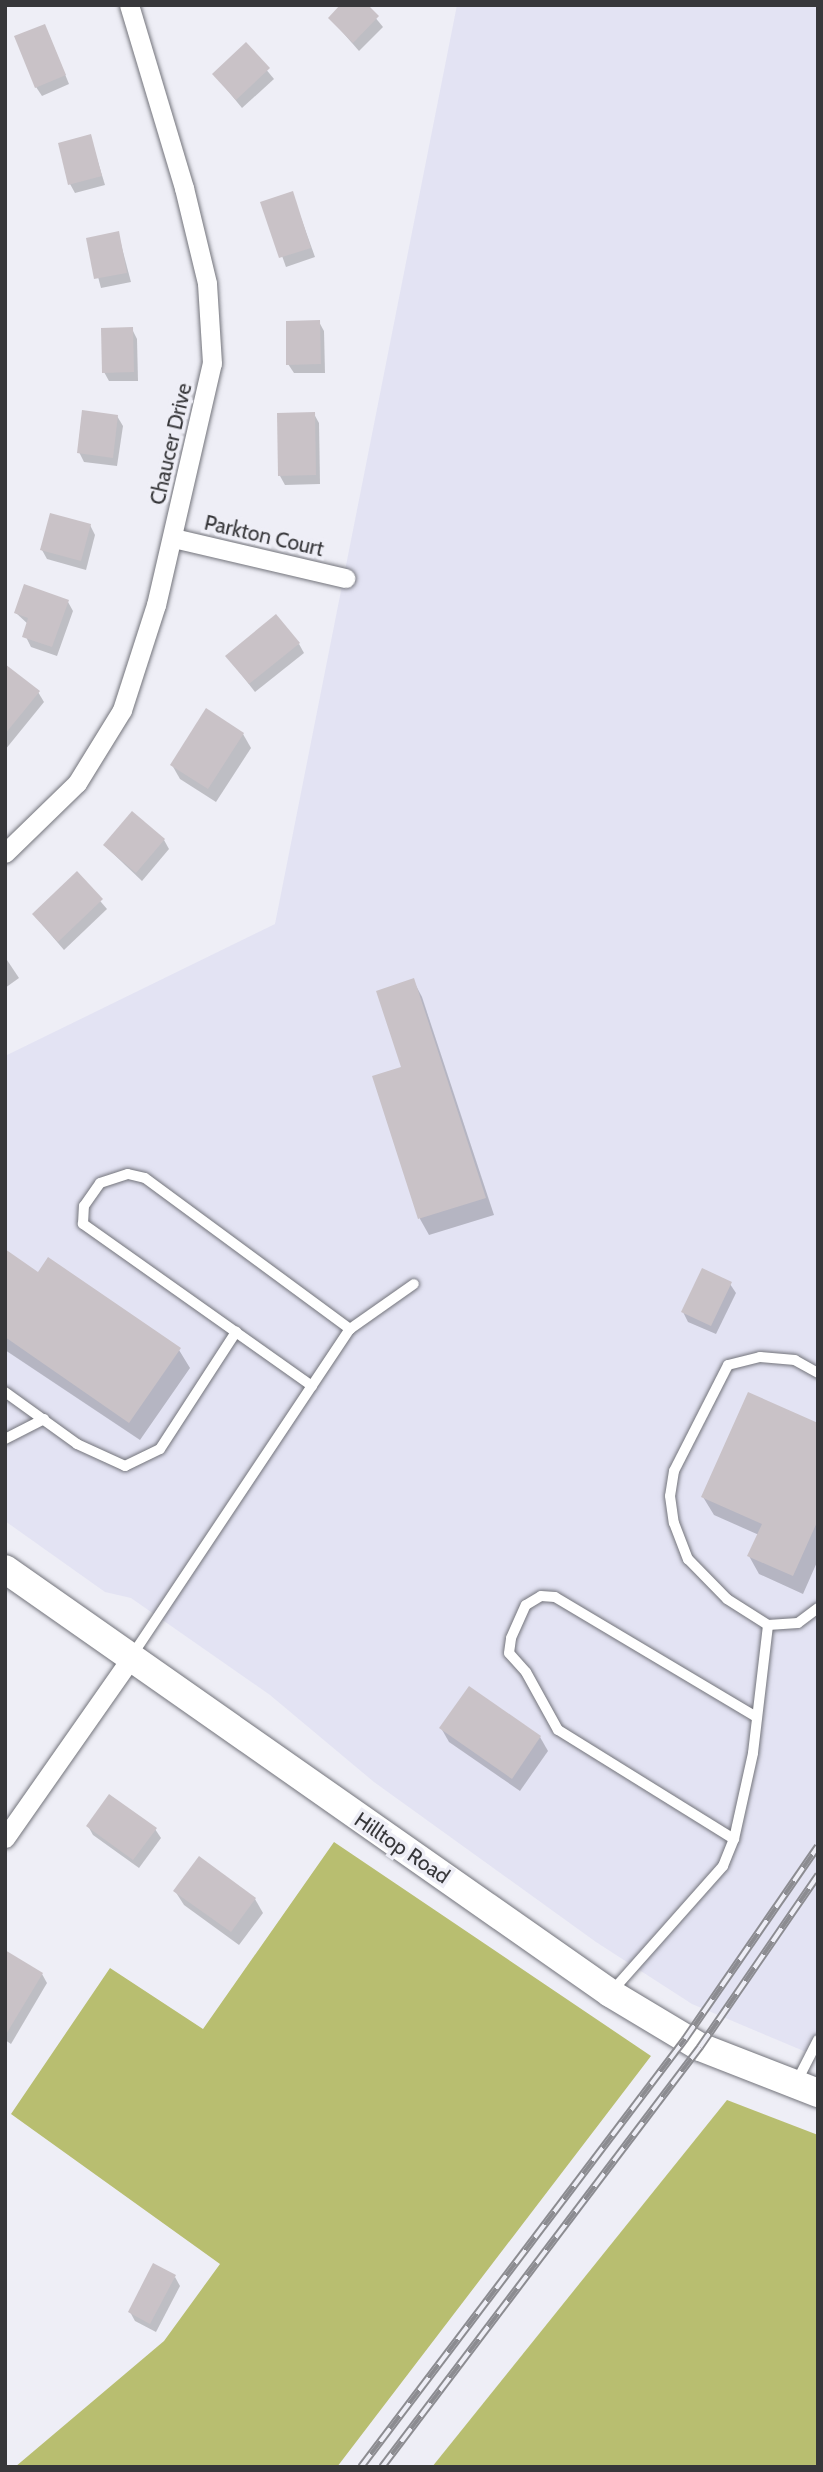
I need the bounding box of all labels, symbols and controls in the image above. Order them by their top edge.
street label: Chaucer Drive [145,381,197,507]
street label: Parkton Court [202,510,326,562]
street label: Hilltop Road [350,1807,454,1889]

